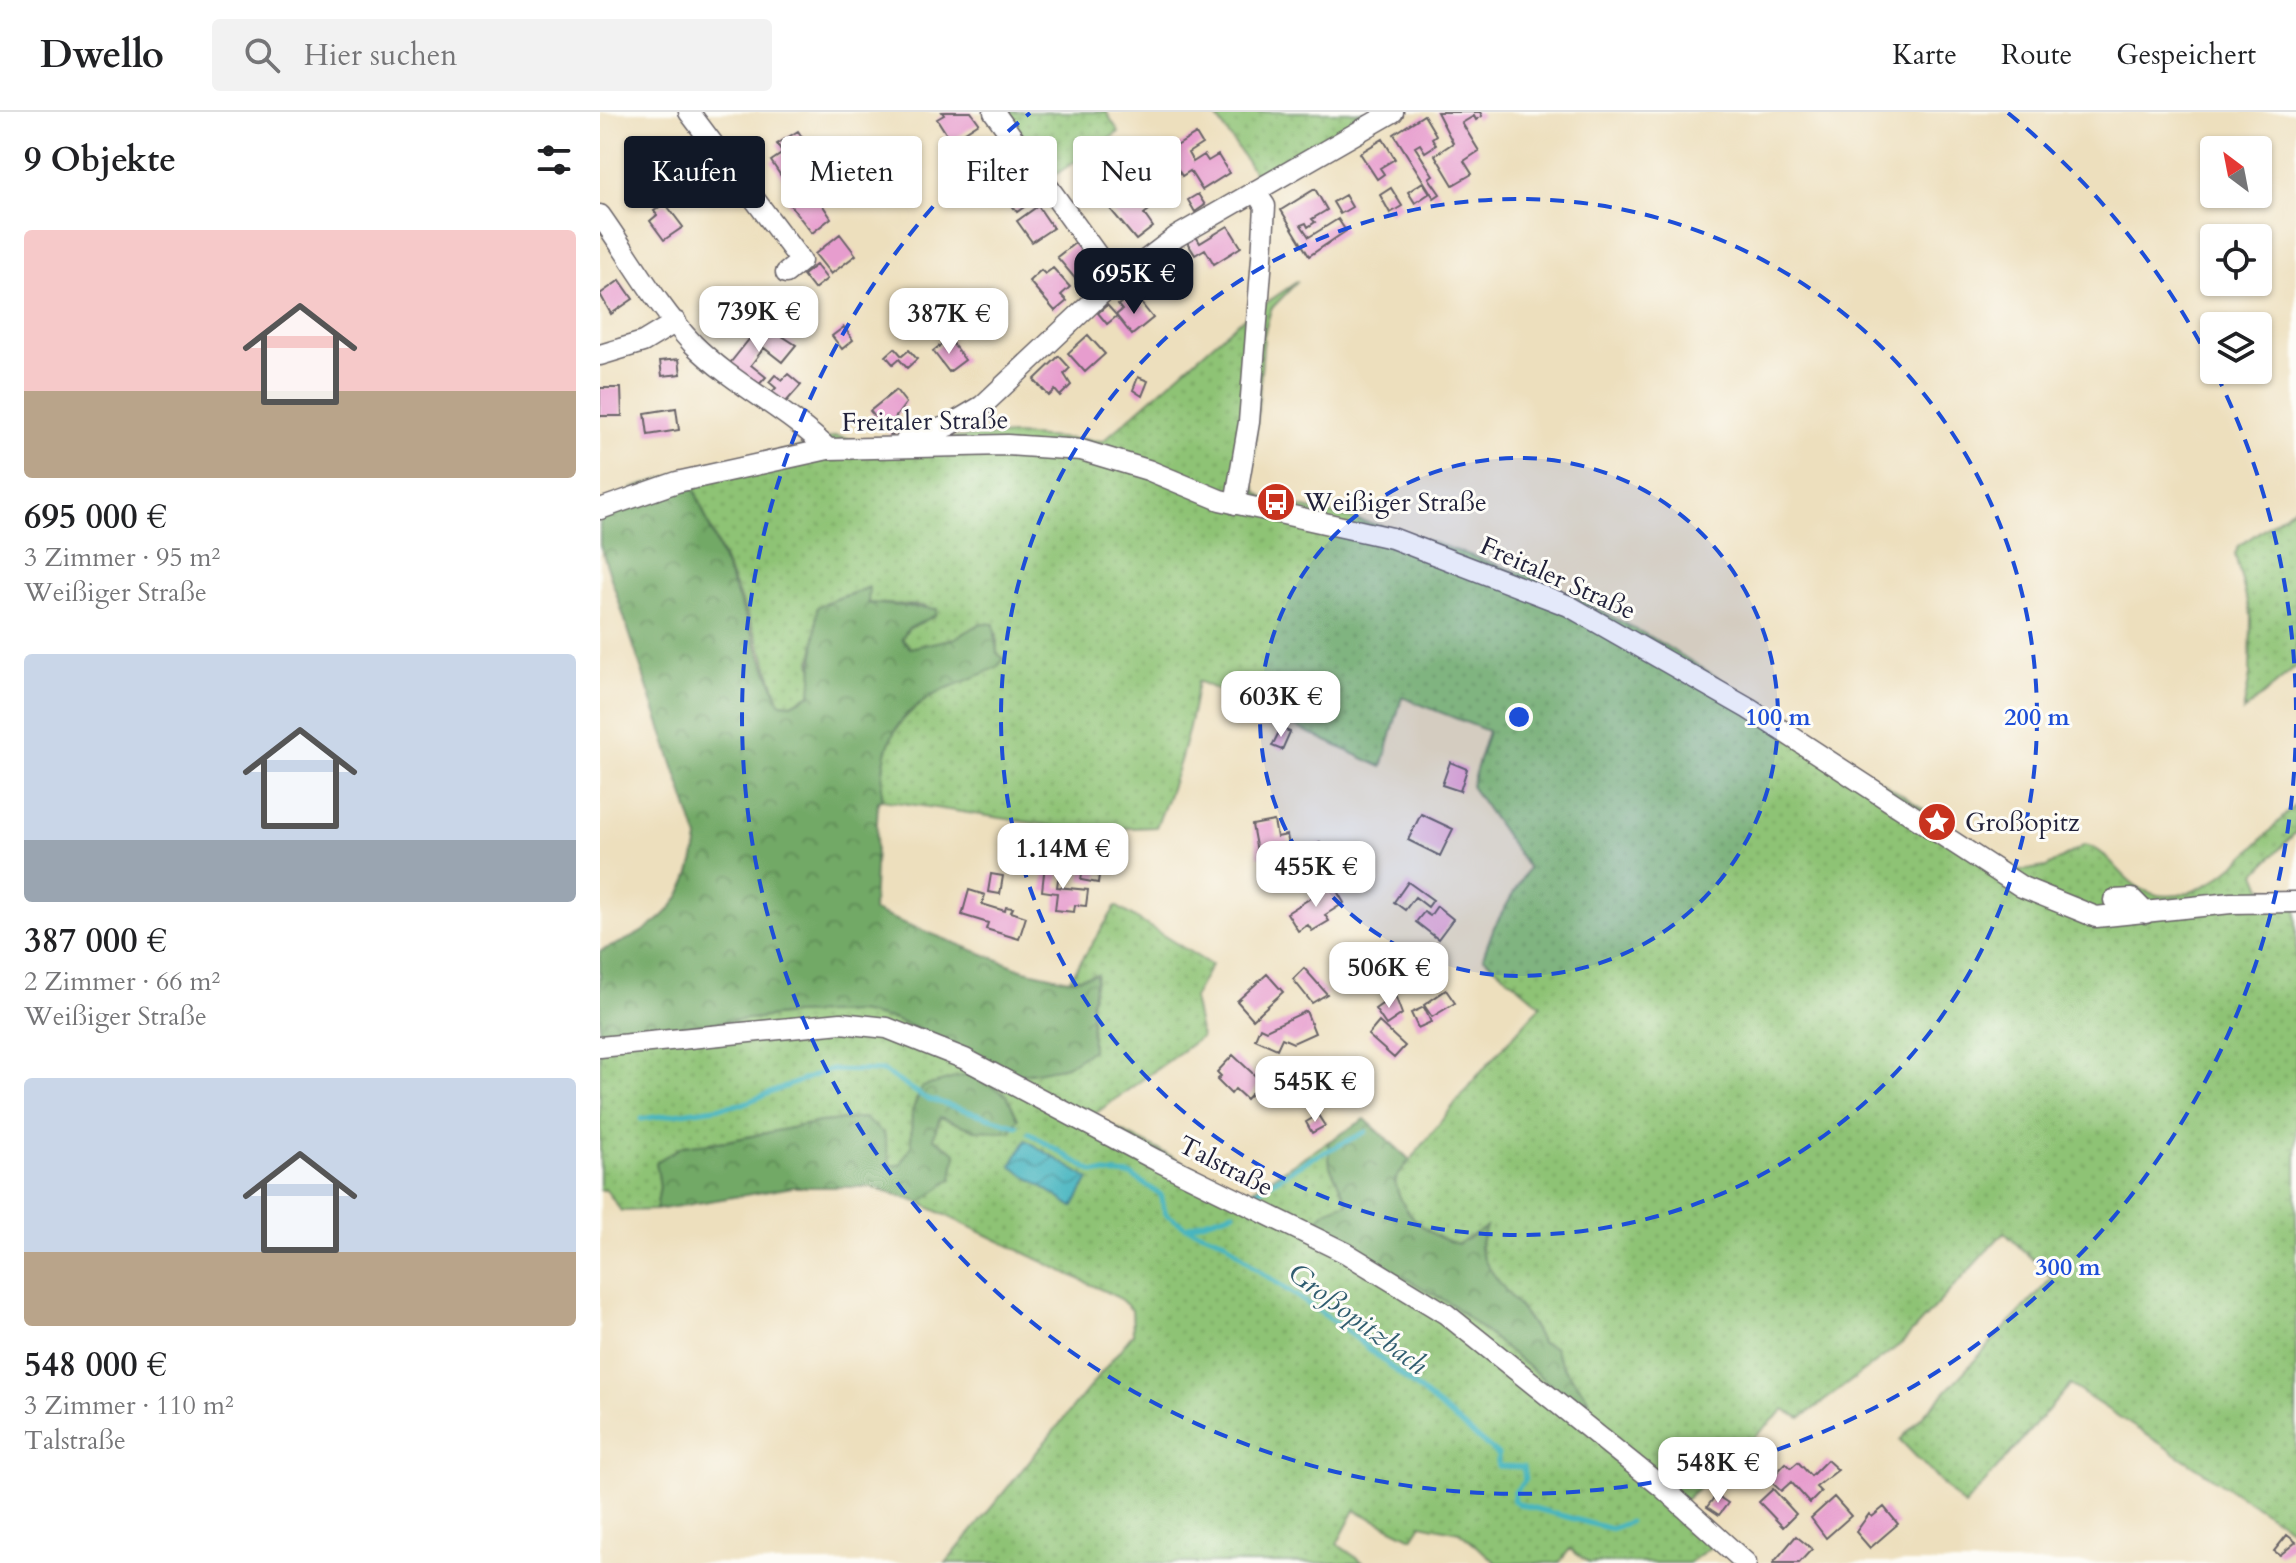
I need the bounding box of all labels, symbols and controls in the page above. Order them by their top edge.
search box [212,19,772,91]
text: Dwello [40,29,164,81]
icon: search [240,33,284,77]
text: Hier suchen [304,35,457,76]
text: Karte [1892,36,1957,74]
text: Route [2001,36,2072,74]
text: Gespeichert [2116,36,2256,74]
chip: Kaufen [624,136,765,208]
chip: Mieten [781,136,922,208]
chip: Filter [938,136,1057,208]
chip: Neu [1073,136,1181,208]
north arrow [2200,136,2272,208]
map controls [2200,136,2272,384]
text: 9 Objekte [24,137,176,183]
icon: filters [532,138,576,182]
button: locate [2200,224,2272,296]
pin: 695K € [1069,248,1199,316]
text: 695K € [1092,256,1176,291]
icon: home [228,282,372,426]
pin: 739K € [694,286,824,354]
pin: 387K € [884,288,1014,356]
text: 739K € [717,294,801,329]
text: 387K € [907,296,991,331]
button: layers [2200,312,2272,384]
street label: Freitaler Straße [841,402,1009,440]
bus stop icon: Weißiger Straße [1255,481,1297,523]
place label: Weißiger Straße [1303,485,1487,520]
text: 695 000 € [24,494,167,540]
street label: Freitaler Straße [1475,528,1641,628]
text: 3 Zimmer · 95 m² [24,540,220,575]
text: Weißiger Straße [24,575,207,610]
pin: 603K € [1216,671,1346,739]
text: 603K € [1239,679,1323,714]
text: 100 m [1745,701,1812,734]
text: 200 m [2004,701,2071,734]
centre of rings [1505,703,1533,731]
icon: home [228,706,372,850]
place icon: Großopitz [1916,801,1958,843]
place label: Großopitz [1965,805,2080,840]
pin: 1.14M € [989,823,1137,891]
text: 1.14M € [1015,831,1111,866]
pin: 455K € [1251,841,1381,909]
text: 455K € [1274,849,1358,884]
text: 387 000 € [24,918,167,964]
pin: 506K € [1324,942,1454,1010]
text: 506K € [1347,950,1431,985]
text: 2 Zimmer · 66 m² [24,964,220,999]
text: Weißiger Straße [24,999,207,1034]
pin: 545K € [1250,1056,1380,1124]
text: 545K € [1273,1064,1357,1099]
street label: Talstraße [1173,1127,1279,1205]
icon: home [228,1130,372,1274]
text: 300 m [2035,1251,2102,1284]
water label: Großopitzbach [1281,1254,1436,1384]
text: 548 000 € [24,1342,167,1388]
text: 3 Zimmer · 110 m² [24,1388,234,1423]
text: Talstraße [24,1423,126,1458]
pin: 548K € [1653,1437,1783,1505]
text: 548K € [1676,1445,1760,1480]

